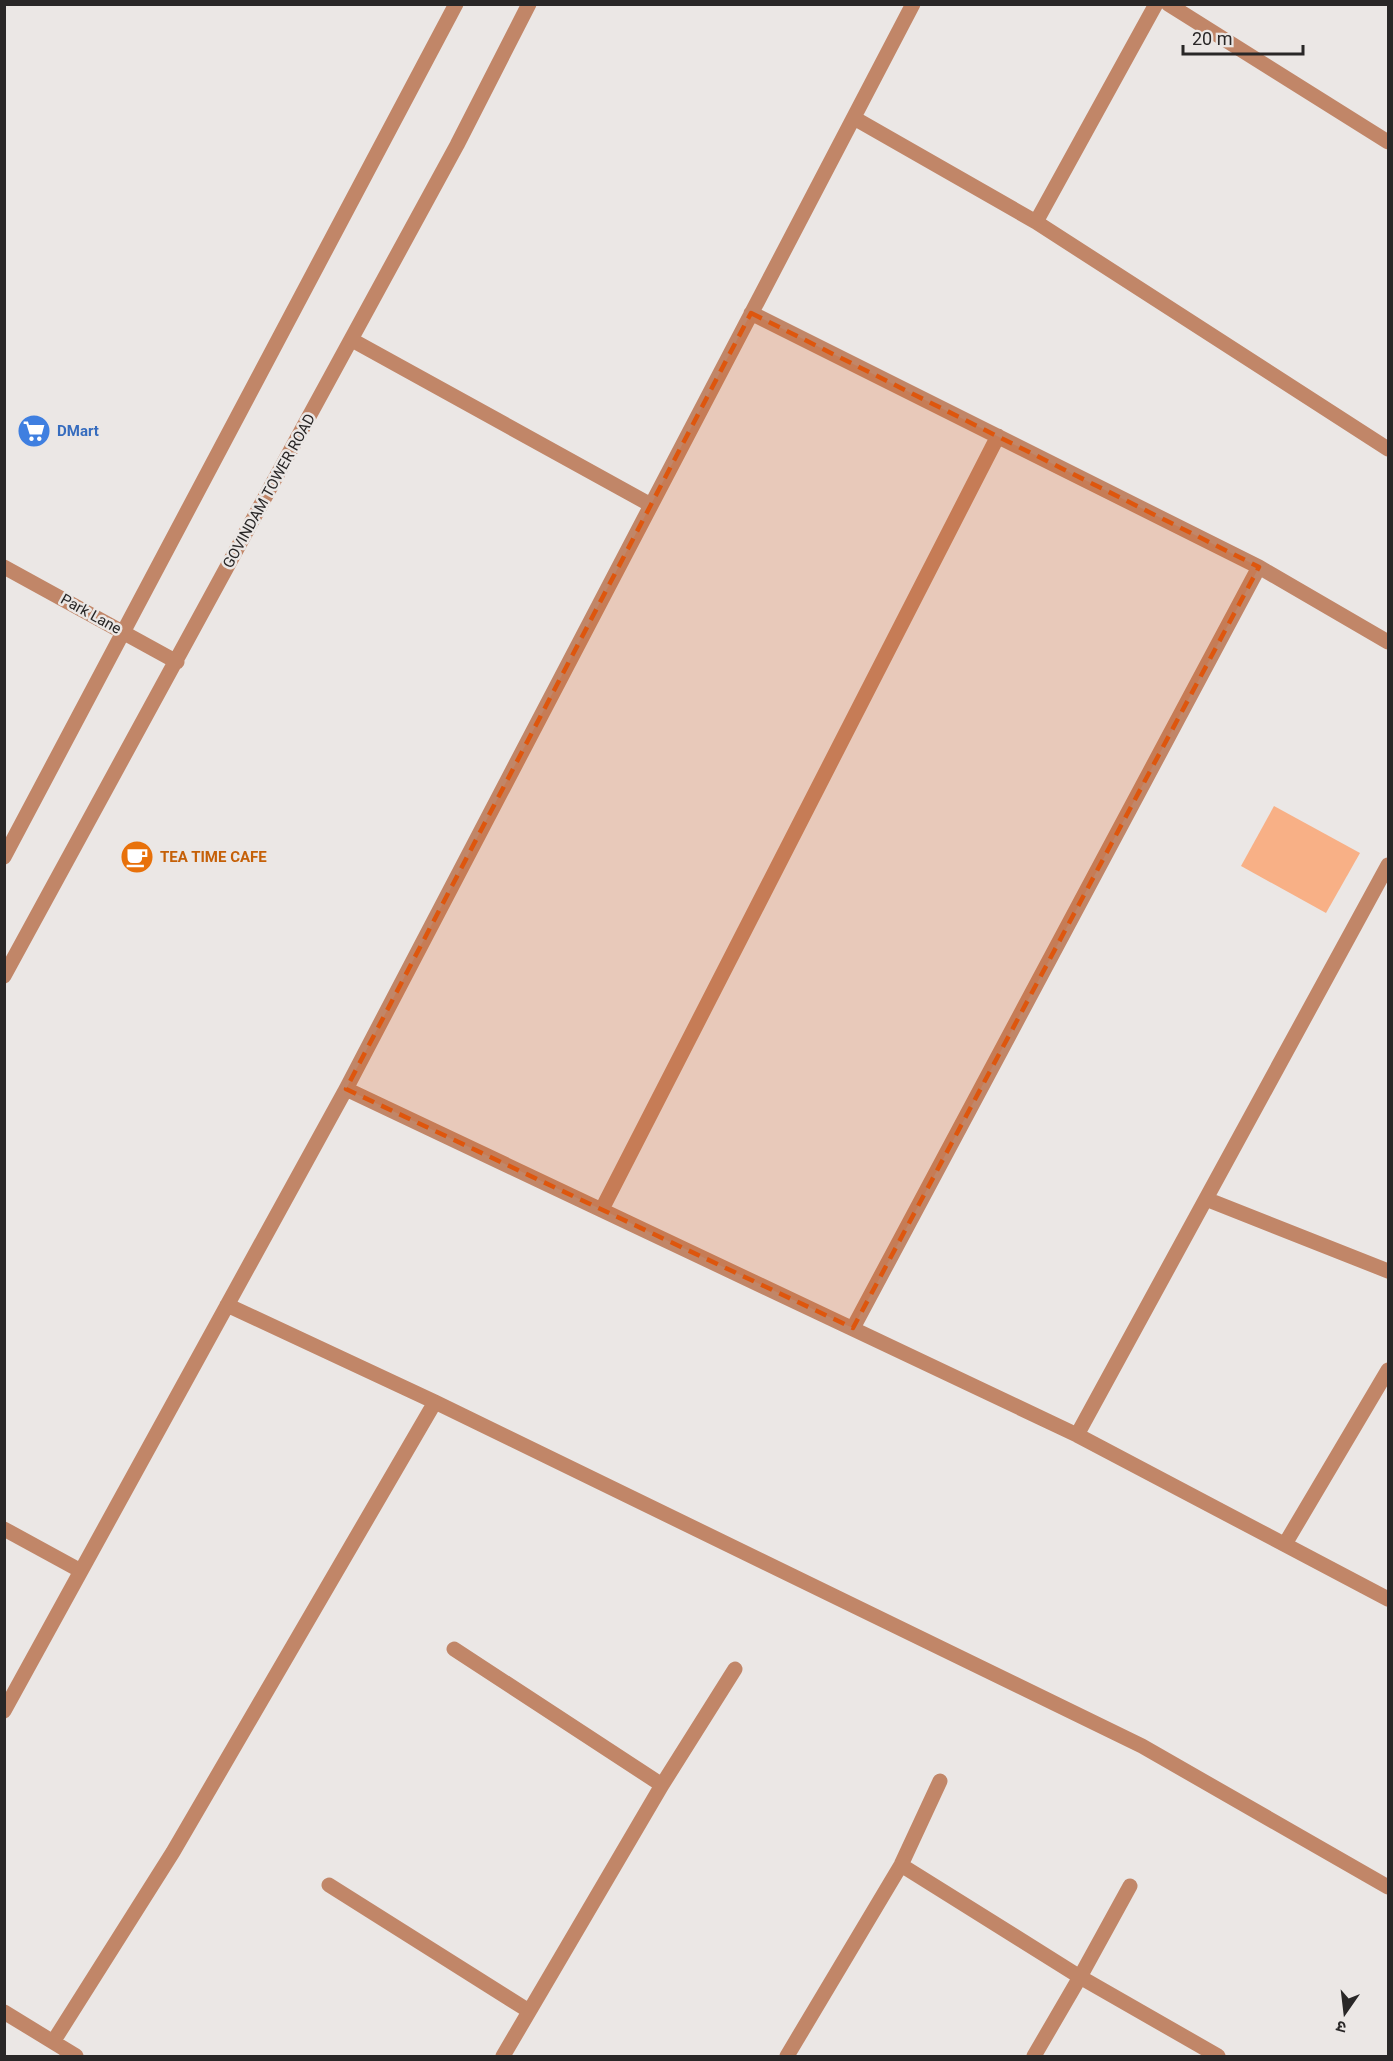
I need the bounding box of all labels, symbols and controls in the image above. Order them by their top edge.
scale bar [1183,18,1303,56]
text: 20 m [1192,28,1232,49]
street label: GOVINDAM TOWER ROAD [219,411,319,571]
supermarket icon: DMart [16,413,52,449]
place label: DMart [57,422,99,440]
street label: Park Lane [58,590,124,638]
cafe icon: TEA TIME CAFE [119,839,155,875]
place label: TEA TIME CAFE [160,848,267,866]
north arrow [1315,1983,1375,2043]
text: उ [1334,2017,1348,2037]

